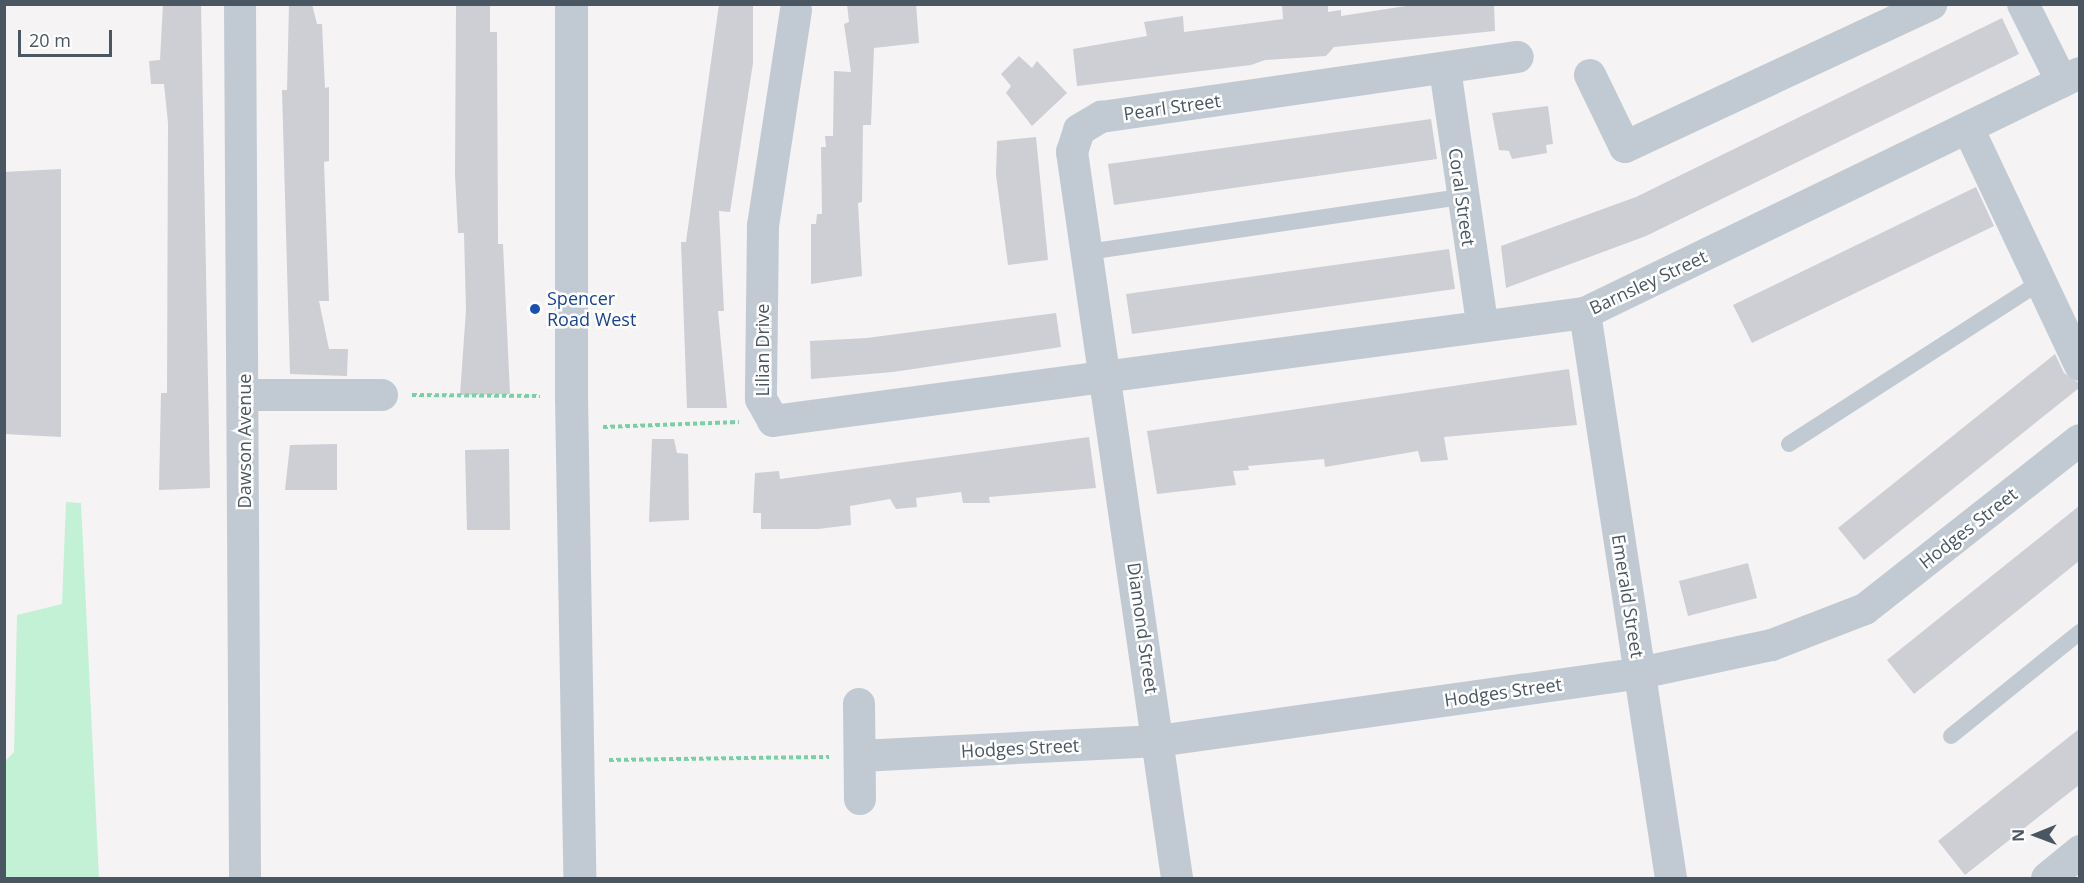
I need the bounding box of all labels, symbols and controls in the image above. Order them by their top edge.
scale bar [21,18,116,56]
text: 20 m [29,28,71,52]
street label: Pearl Street [1122,90,1222,124]
street label: Coral Street [1444,146,1480,248]
street label: Barnsley Street [1586,245,1710,319]
place label: Spencer Road West [547,288,636,330]
marker: Spencer Road West [528,302,542,316]
street label: Lilian Drive [751,304,773,396]
street label: Dawson Avenue [233,374,255,508]
street label: Hodges Street [1915,483,2021,573]
street label: Emerald Street [1608,533,1648,659]
street label: Diamond Street [1123,561,1163,695]
street label: Hodges Street [1443,673,1563,711]
street label: Hodges Street [960,734,1080,762]
north arrow [2006,805,2066,865]
text: N [2007,829,2029,842]

